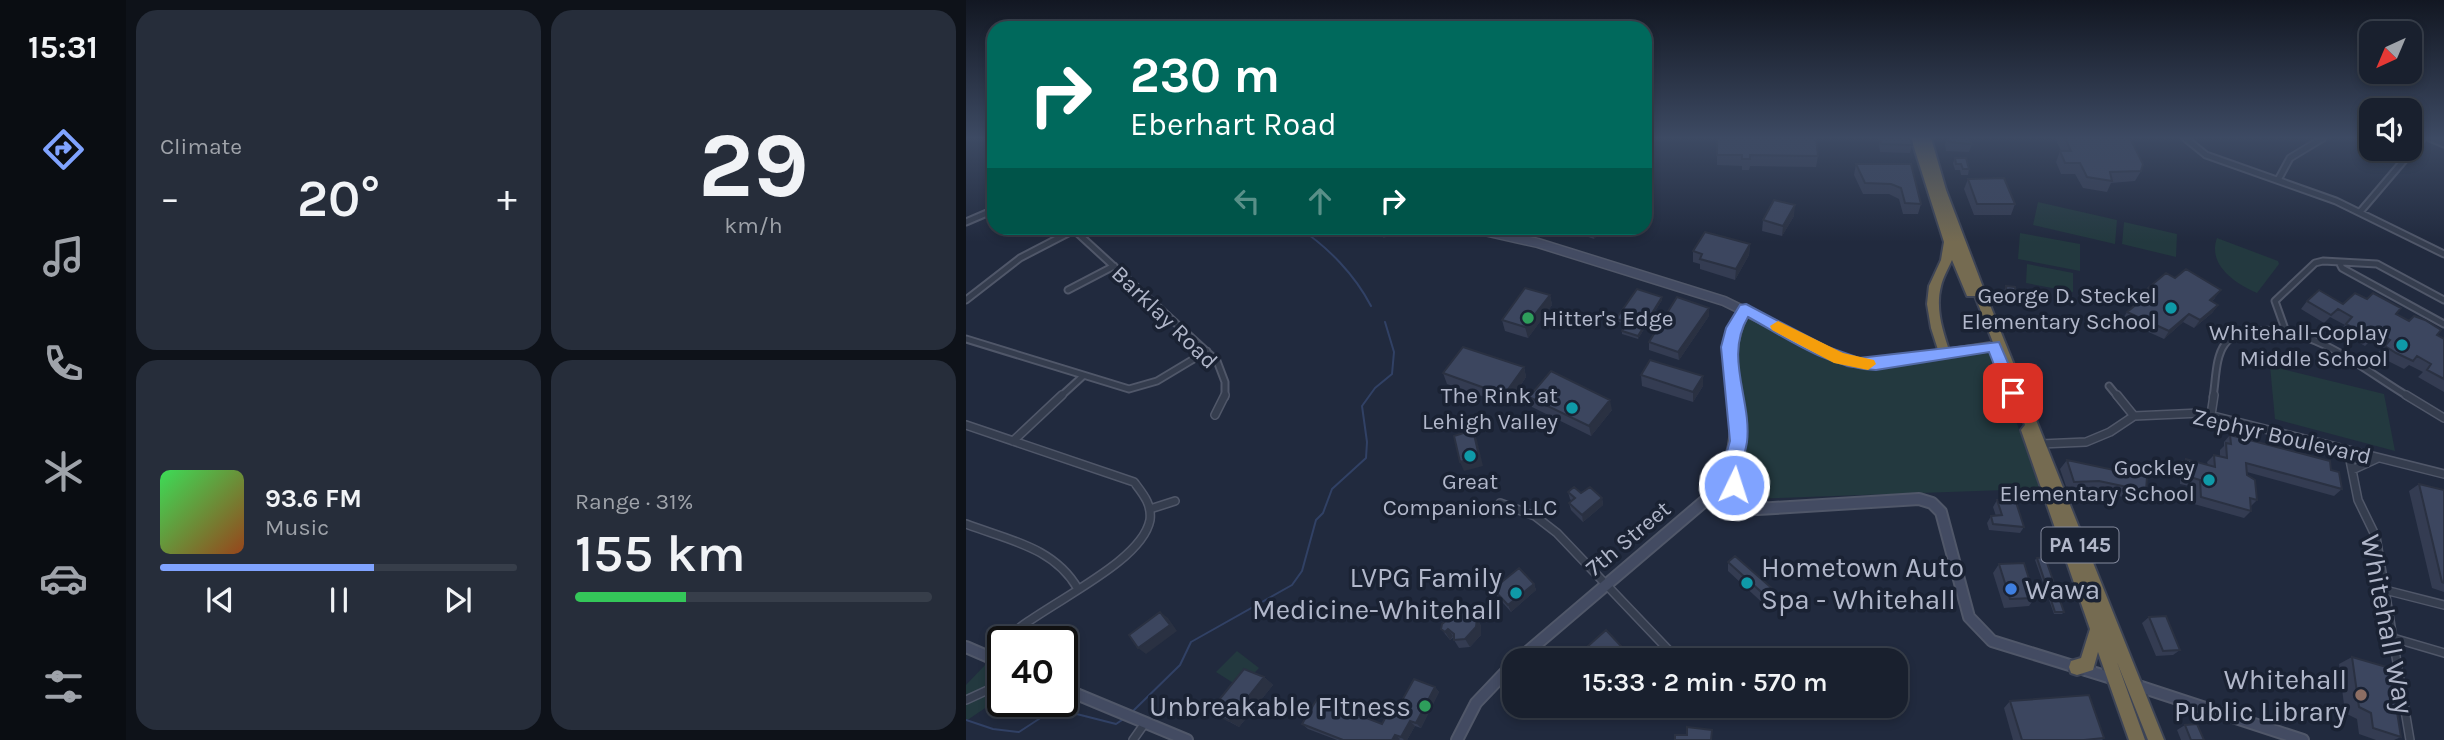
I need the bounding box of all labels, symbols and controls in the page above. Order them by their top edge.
north arrow [2359,21,2422,84]
map controls [2359,21,2422,161]
text: 15:31 [28,29,98,66]
text: 230 m [1130,47,1280,104]
icon: right [1015,49,1106,140]
button: sound [2359,98,2422,161]
text: Eberhart Road [1130,106,1337,143]
text: 29 [698,113,809,219]
icon: directions [39,125,88,174]
text: Climate [160,133,242,160]
text: 20° [297,168,380,229]
text: − [160,176,180,221]
text: + [497,176,517,221]
icon: left [1228,182,1266,220]
icon: ahead [1301,182,1339,220]
icon: right [1374,182,1412,220]
text: km/h [724,212,783,239]
icon: music [39,232,88,281]
street label: Barklay Road [1106,260,1223,374]
place label: George D. Steckel Elementary School [1962,282,2157,335]
marker: George D. Steckel Elementary School [2163,300,2179,316]
place label: Hitter's Edge [1542,305,1674,332]
marker: Hitter's Edge [1520,310,1536,326]
place label: Whitehall-Coplay Middle School [2209,319,2388,372]
marker: Whitehall-Coplay Middle School [2394,337,2410,353]
icon: phone [39,339,88,388]
pin [1983,363,2043,423]
icon: arrive [1994,374,2032,412]
place label: The Rink at Lehigh Valley [1422,382,1558,435]
marker: The Rink at Lehigh Valley [1564,400,1580,416]
street label: Zephyr Boulevard [2190,403,2374,470]
icon: climate [39,447,88,496]
marker: Great Companions LLC [1462,448,1478,464]
position arrow [1697,448,1771,522]
place label: Gockley Elementary School [2000,454,2195,507]
place label: Great Companions LLC [1383,468,1557,521]
marker: Gockley Elementary School [2201,472,2217,488]
text: 93.6 FM [265,483,362,514]
text: Range · 31% [575,488,693,515]
street label: 7th Street [1581,495,1676,581]
text: Music [265,514,329,541]
text: 155 km [575,523,746,584]
road number: PA 145 [2042,528,2118,562]
street label: Whitehall Way [2354,531,2421,717]
place label: Hometown Auto Spa - Whitehall [1761,551,1964,616]
icon: car [39,554,88,603]
place label: LVPG Family Medicine-Whitehall [1252,561,1502,626]
place label: Wawa [2025,573,2100,606]
marker: Hometown Auto Spa - Whitehall [1739,575,1755,591]
icon: previous [201,581,239,619]
icon: pause [320,581,358,619]
icon: next [439,581,477,619]
marker: Wawa [2003,581,2019,597]
marker: LVPG Family Medicine-Whitehall [1508,585,1524,601]
speed limit sign: 40 [987,626,1078,717]
icon: filters [39,662,88,711]
place label: Whitehall Public Library [2174,663,2347,728]
text: 15:33 · 2 min · 570 m [1582,667,1828,698]
marker: Whitehall Public Library [2353,687,2369,703]
place label: Unbreakable FItness [1149,690,1411,723]
marker: Unbreakable FItness [1417,698,1433,714]

